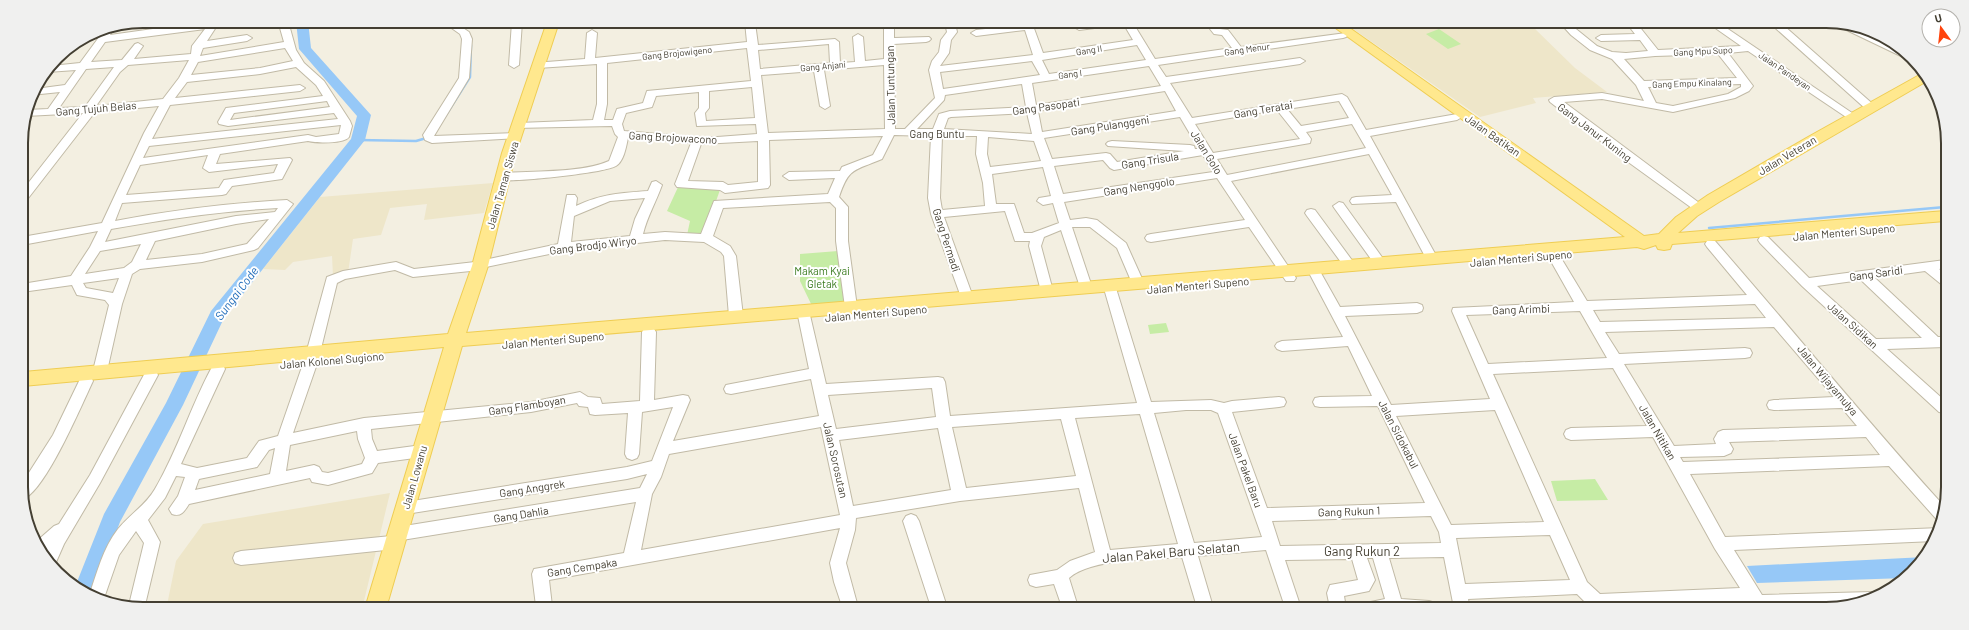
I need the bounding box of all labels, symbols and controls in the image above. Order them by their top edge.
north arrow [1921,8,1961,48]
text: U [1933,11,1943,25]
street label: Gang Menur [1224,40,1271,58]
street label: Gang II [1075,43,1103,57]
street label: Gang Brojowigeno [641,44,713,62]
street label: Gang Mpu Supo [1673,44,1733,58]
street label: Jalan Tuntungan [883,45,897,125]
street label: Jalan Pandeyan [1757,49,1813,93]
street label: Gang Anjani [800,59,846,73]
street label: Gang I [1057,67,1083,81]
street label: Gang Empu Kinalang [1652,76,1732,90]
street label: Gang Pasopati [1011,95,1081,117]
street label: Gang Teratai [1232,97,1294,121]
street label: Gang Tujuh Belas [55,98,137,118]
street label: Gang Janur Kuning [1555,100,1635,164]
street label: Jalan Batikan [1463,111,1523,159]
street label: Gang Pulanggeni [1070,112,1150,138]
street label: Gang Buntu [910,127,964,140]
street label: Gang Brojowacono [628,128,718,146]
street label: Jalan Golo [1188,128,1226,176]
street label: Jalan Veteran [1756,133,1818,177]
street label: Jalan Taman Siswa [483,140,521,230]
street label: Gang Trisula [1120,149,1180,171]
street label: Gang Nenggolo [1103,174,1175,198]
street label: Gang Permadi [931,207,963,274]
street label: Jalan Menteri Supeno [1792,221,1896,243]
street label: Gang Brodjo Wiryo [549,233,637,257]
street label: Jalan Menteri Supeno [1469,247,1573,269]
street label: Gang Saridi [1848,263,1904,283]
water label: Sungai Code [211,264,261,322]
park label: Makam Kyai Gletak [794,264,850,290]
street label: Jalan Menteri Supeno [1146,274,1250,296]
street label: Jalan Sidikan [1825,299,1881,351]
street label: Gang Arimbi [1492,301,1550,317]
street label: Jalan Menteri Supeno [824,302,928,324]
street label: Jalan Menteri Supeno [501,329,605,351]
street label: Jalan Wijayamulya [1795,342,1861,418]
street label: Jalan Kolonel Sugiono [279,349,385,371]
street label: Gang Flamboyan [487,392,567,418]
street label: Jalan Sidokabul [1376,398,1422,470]
street label: Jalan Nitikan [1637,402,1679,462]
street label: Jalan Sorosutan [821,421,851,499]
street label: Jalan Pakel Baru [1226,431,1266,509]
street label: Jalan Lowanu [399,444,429,510]
street label: Gang Anggrek [498,476,566,500]
street label: Gang Dahlia [493,503,549,525]
street label: Gang Rukun 1 [1318,503,1380,519]
street label: Jalan Pakel Baru Selatan [1102,538,1240,566]
street label: Gang Rukun 2 [1324,543,1400,559]
street label: Gang Cempaka [546,555,618,579]

